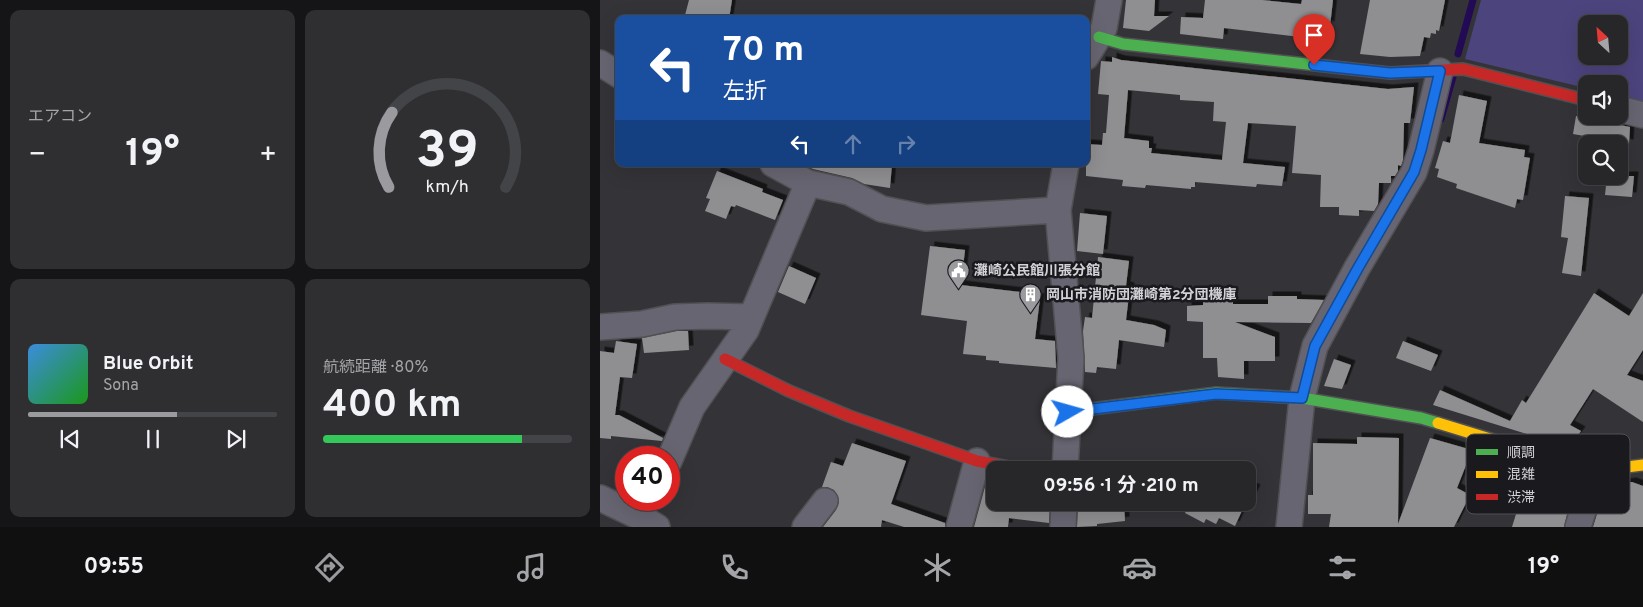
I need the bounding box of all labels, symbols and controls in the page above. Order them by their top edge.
pin [1293,14,1335,65]
north arrow [1578,15,1628,65]
map controls [1578,15,1628,185]
icon: arrive [1300,21,1328,49]
text: 70 m [723,29,804,73]
icon: left [640,35,705,100]
button: sound [1578,75,1628,125]
text: 左折 [723,79,767,106]
text: エアコン [28,107,92,127]
text: 39 [416,120,479,186]
icon: left [786,130,814,158]
icon: ahead [839,130,867,158]
icon: right [892,130,920,158]
text: 19° [125,131,180,180]
button: search [1578,135,1628,185]
text: − [28,138,46,174]
text: + [259,138,277,174]
text: km/h [426,176,469,199]
public building icon: 灘崎公民館川張分館 [946,258,970,289]
place label: 灘崎公民館川張分館 [974,263,1100,280]
building icon: 岡山市消防団灘崎第2分団機庫 [1018,282,1042,313]
place label: 岡山市消防団灘崎第2分団機庫 [1046,286,1237,304]
text: Blue Orbit [103,352,193,376]
text: 航続距離 · 80% [323,358,428,378]
text: Sona [103,376,139,396]
text: 400 km [323,382,462,431]
position arrow [1041,385,1093,437]
icon: previous [56,425,84,453]
icon: pause [139,425,167,453]
icon: next [222,425,250,453]
legend [1466,434,1630,514]
text: 順調 [1507,445,1535,462]
speed limit sign: 40 [615,446,680,511]
text: 混雑 [1507,466,1535,484]
text: 09:56 · 1 分 · 210 m [1043,474,1199,498]
text: 渋滞 [1507,490,1535,507]
icon: directions [312,550,347,585]
icon: music [514,550,549,585]
icon: phone [717,550,752,585]
icon: climate [920,550,955,585]
icon: car [1122,550,1157,585]
icon: filters [1325,550,1360,585]
text: 09:55 [84,554,144,581]
text: 19° [1528,554,1559,581]

